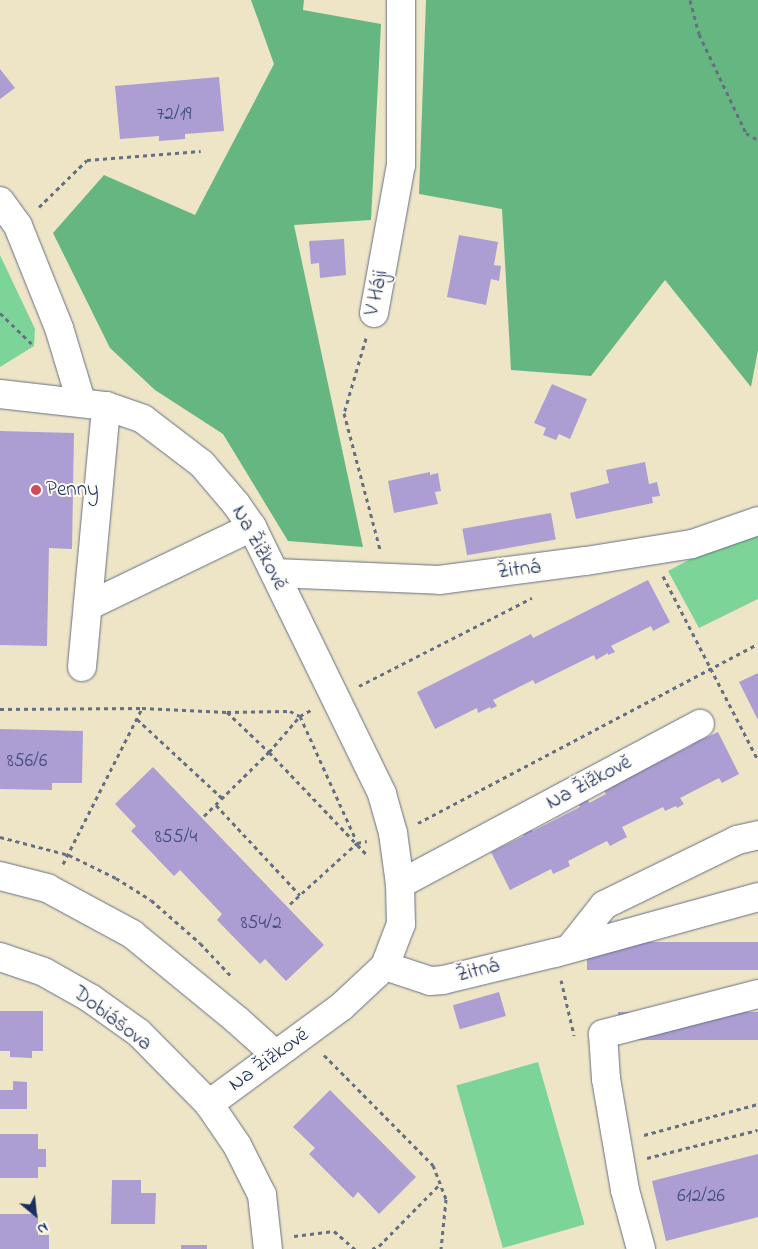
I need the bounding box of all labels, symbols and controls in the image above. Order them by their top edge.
house number: 72/19 [157,104,191,126]
street label: V Háji [360,268,394,318]
place label: Penny [46,477,99,503]
marker: Penny [30,484,42,496]
street label: Na Žižkově [225,501,293,595]
street label: Žitná [496,555,542,585]
street label: Na Žižkově [542,750,636,816]
house number: 856/6 [7,751,47,773]
house number: 855/4 [155,827,197,849]
house number: 854/2 [240,913,282,935]
street label: Žitná [454,953,502,989]
street label: Dobiášova [68,981,156,1057]
street label: Na Žižkově [224,1023,314,1097]
house number: 612/26 [677,1186,725,1208]
north arrow [10,1189,60,1239]
text: N [33,1216,51,1239]

